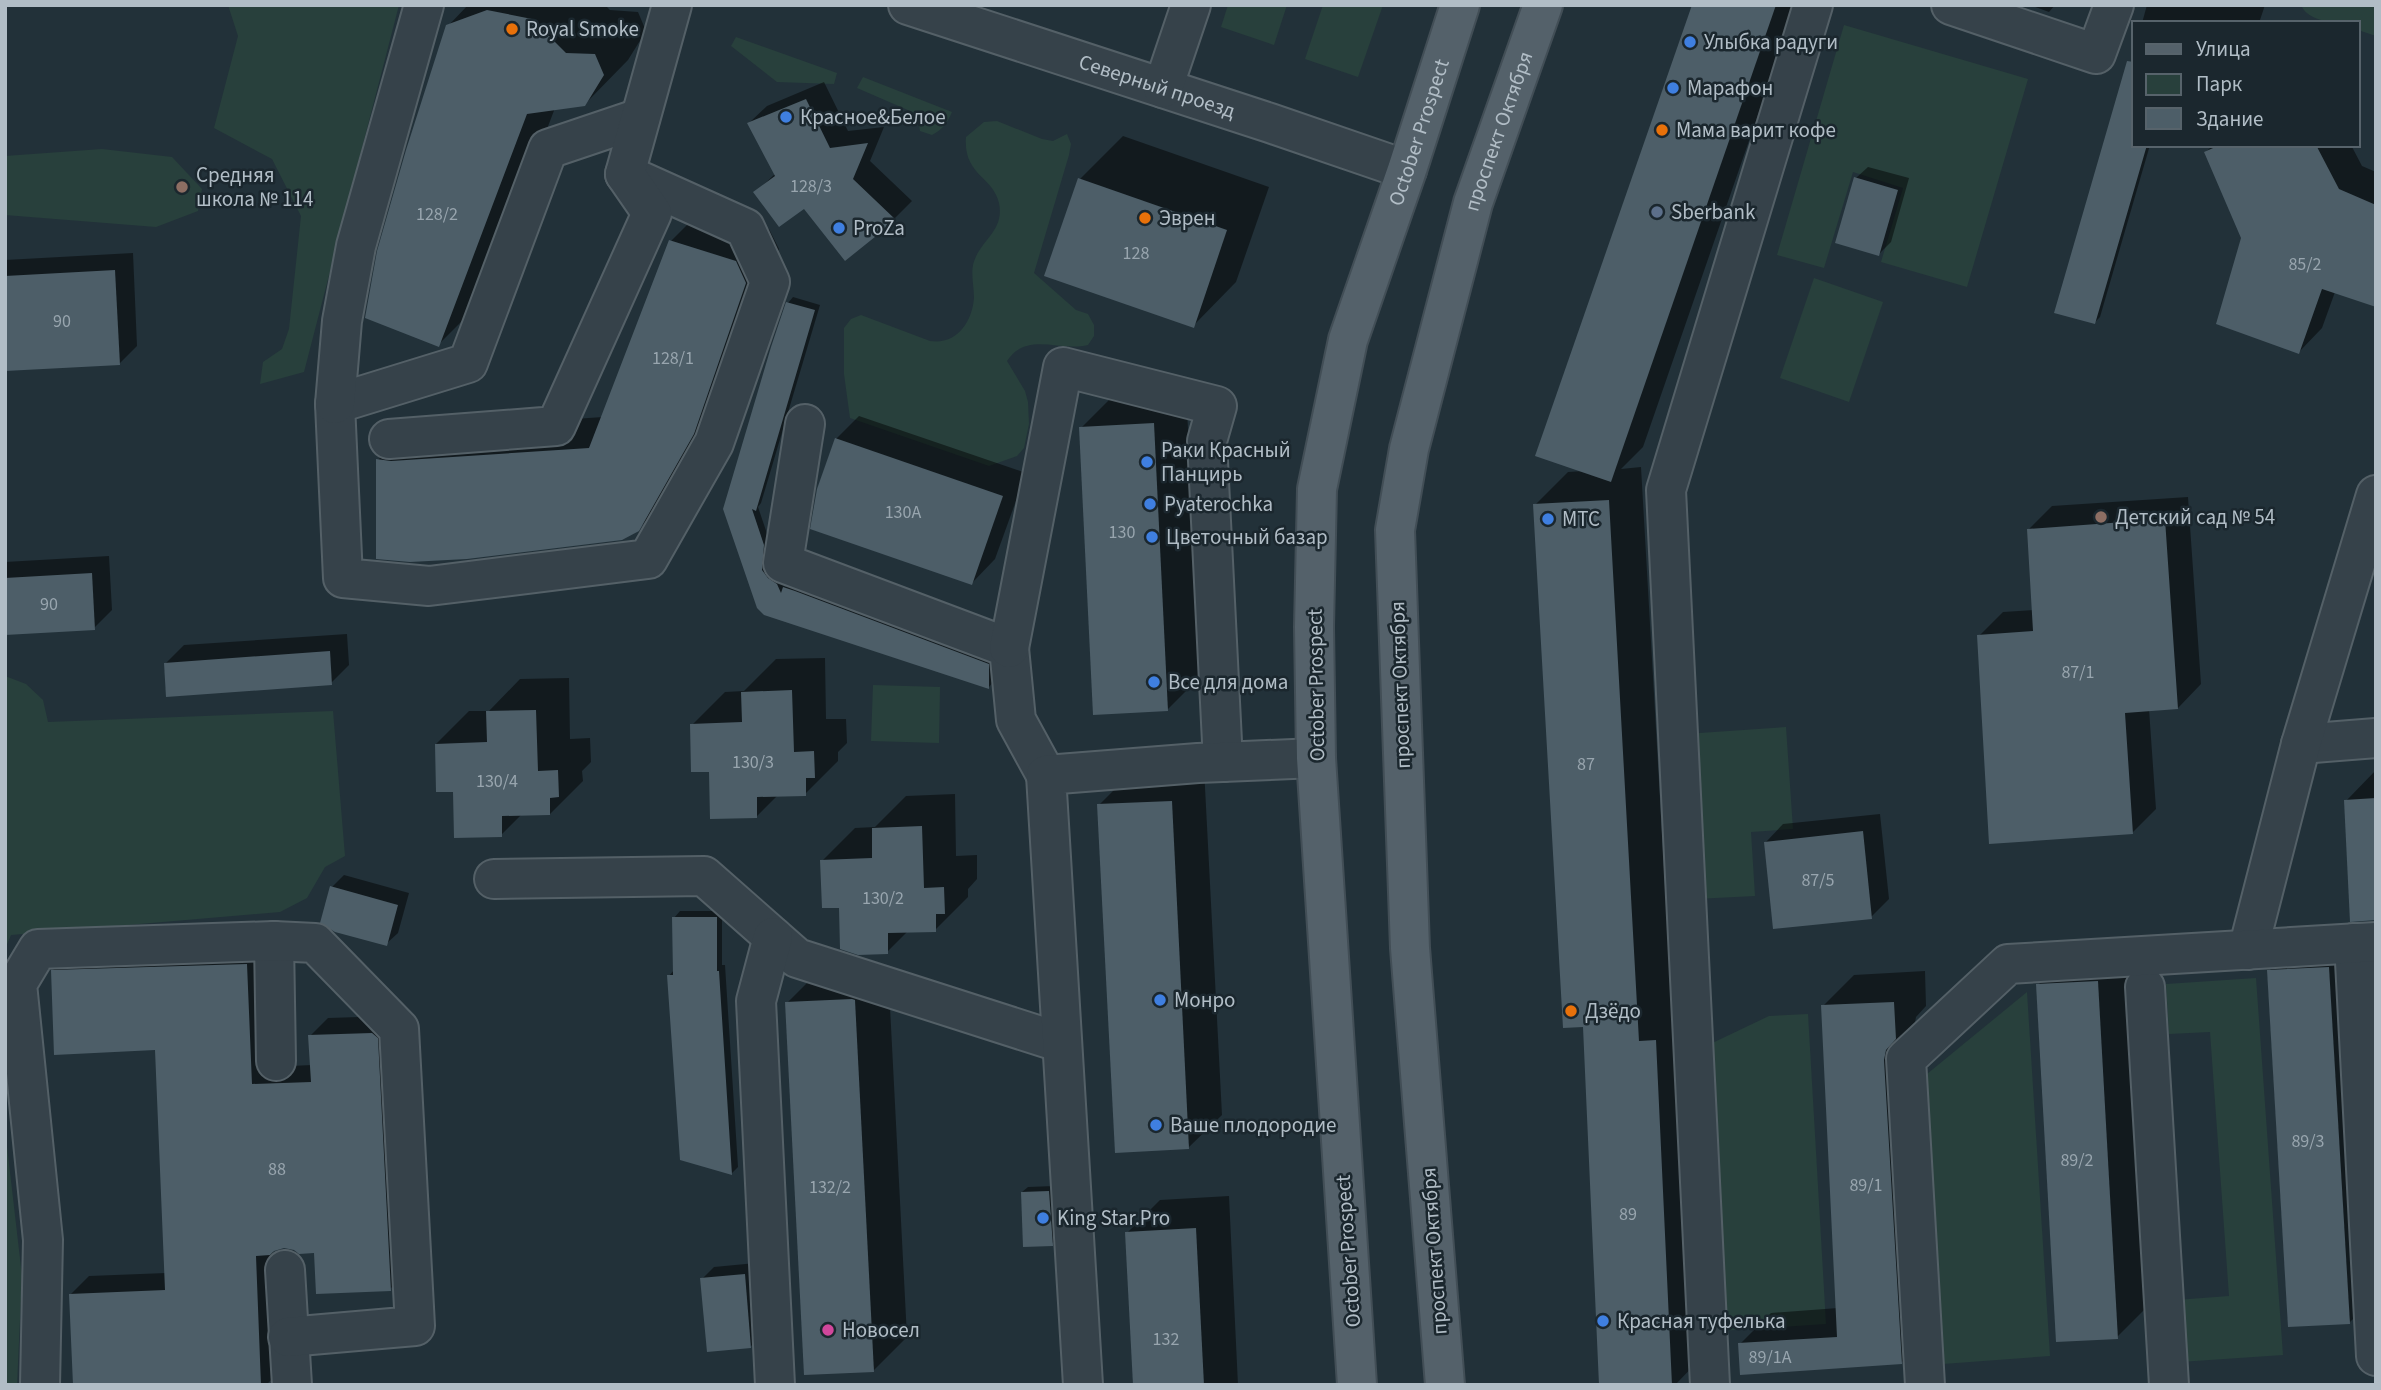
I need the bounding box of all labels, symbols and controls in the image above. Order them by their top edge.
place label: Royal Smoke [526,14,639,44]
marker: Royal Smoke [504,21,520,37]
legend [2132,21,2360,147]
place label: Улыбка радуги [1704,27,1838,57]
marker: Улыбка радуги [1682,34,1698,50]
text: Улица [2196,34,2251,64]
street label: Северный проезд [1075,47,1239,126]
street label: проспект Октября [1456,47,1540,214]
street label: October Prospect [1381,55,1457,210]
text: Парк [2196,69,2243,99]
place label: Марафон [1687,73,1773,103]
marker: Марафон [1665,80,1681,96]
place label: Красное&Белое [800,102,946,132]
text: Здание [2196,104,2264,134]
marker: Красное&Белое [778,109,794,125]
place label: Мама варит кофе [1676,115,1836,145]
marker: Мама варит кофе [1654,122,1670,138]
place label: Средняя школа № 114 [196,160,313,214]
house number: 128/3 [790,174,832,199]
marker: Средняя школа № 114 [174,179,190,195]
place label: Sberbank [1671,197,1756,227]
house number: 128/2 [416,202,458,227]
place label: Эврен [1159,203,1216,233]
marker: Sberbank [1649,204,1665,220]
marker: Эврен [1137,210,1153,226]
place label: ProZa [853,213,905,243]
marker: ProZa [831,220,847,236]
house number: 128 [1123,241,1149,266]
house number: 85/2 [2288,252,2322,277]
house number: 90 [53,309,71,334]
house number: 128/1 [652,346,694,371]
place label: Раки Красный Панцирь [1161,435,1291,489]
marker: Раки Красный Панцирь [1139,454,1155,470]
place label: Pyaterochka [1164,489,1273,519]
marker: Pyaterochka [1142,496,1158,512]
house number: 130А [885,500,922,525]
place label: Детский сад № 54 [2115,502,2275,532]
place label: МТС [1562,504,1600,534]
marker: Детский сад № 54 [2093,509,2109,525]
marker: МТС [1540,511,1556,527]
house number: 130 [1109,520,1135,545]
place label: Цветочный базар [1166,522,1328,552]
marker: Цветочный базар [1144,529,1160,545]
house number: 90 [40,592,58,617]
street label: проспект Октября [1382,601,1418,769]
street label: October Prospect [1300,608,1332,762]
house number: 87/1 [2061,660,2095,685]
place label: Все для дома [1168,667,1288,697]
marker: Все для дома [1146,674,1162,690]
house number: 130/3 [732,750,774,775]
house number: 87 [1577,752,1595,777]
house number: 130/4 [476,769,518,794]
house number: 87/5 [1801,868,1835,893]
house number: 130/2 [862,886,904,911]
place label: Монро [1174,985,1236,1015]
marker: Монро [1152,992,1168,1008]
place label: Дзёдо [1585,996,1641,1026]
marker: Дзёдо [1563,1003,1579,1019]
place label: Ваше плодородие [1170,1110,1337,1140]
marker: Ваше плодородие [1148,1117,1164,1133]
house number: 89/3 [2291,1129,2325,1154]
house number: 89/2 [2060,1148,2094,1173]
house number: 88 [268,1157,286,1182]
street label: проспект Октября [1413,1166,1455,1336]
house number: 89/1 [1849,1173,1883,1198]
street label: October Prospect [1328,1174,1368,1328]
house number: 132/2 [809,1175,851,1200]
house number: 89 [1619,1202,1637,1227]
place label: King Star.Pro [1057,1203,1170,1233]
marker: King Star.Pro [1035,1210,1051,1226]
place label: Красная туфелька [1617,1306,1786,1336]
marker: Красная туфелька [1595,1313,1611,1329]
place label: Новосел [842,1315,920,1345]
marker: Новосел [820,1322,836,1338]
house number: 132 [1153,1327,1179,1352]
house number: 89/1А [1749,1345,1792,1370]

